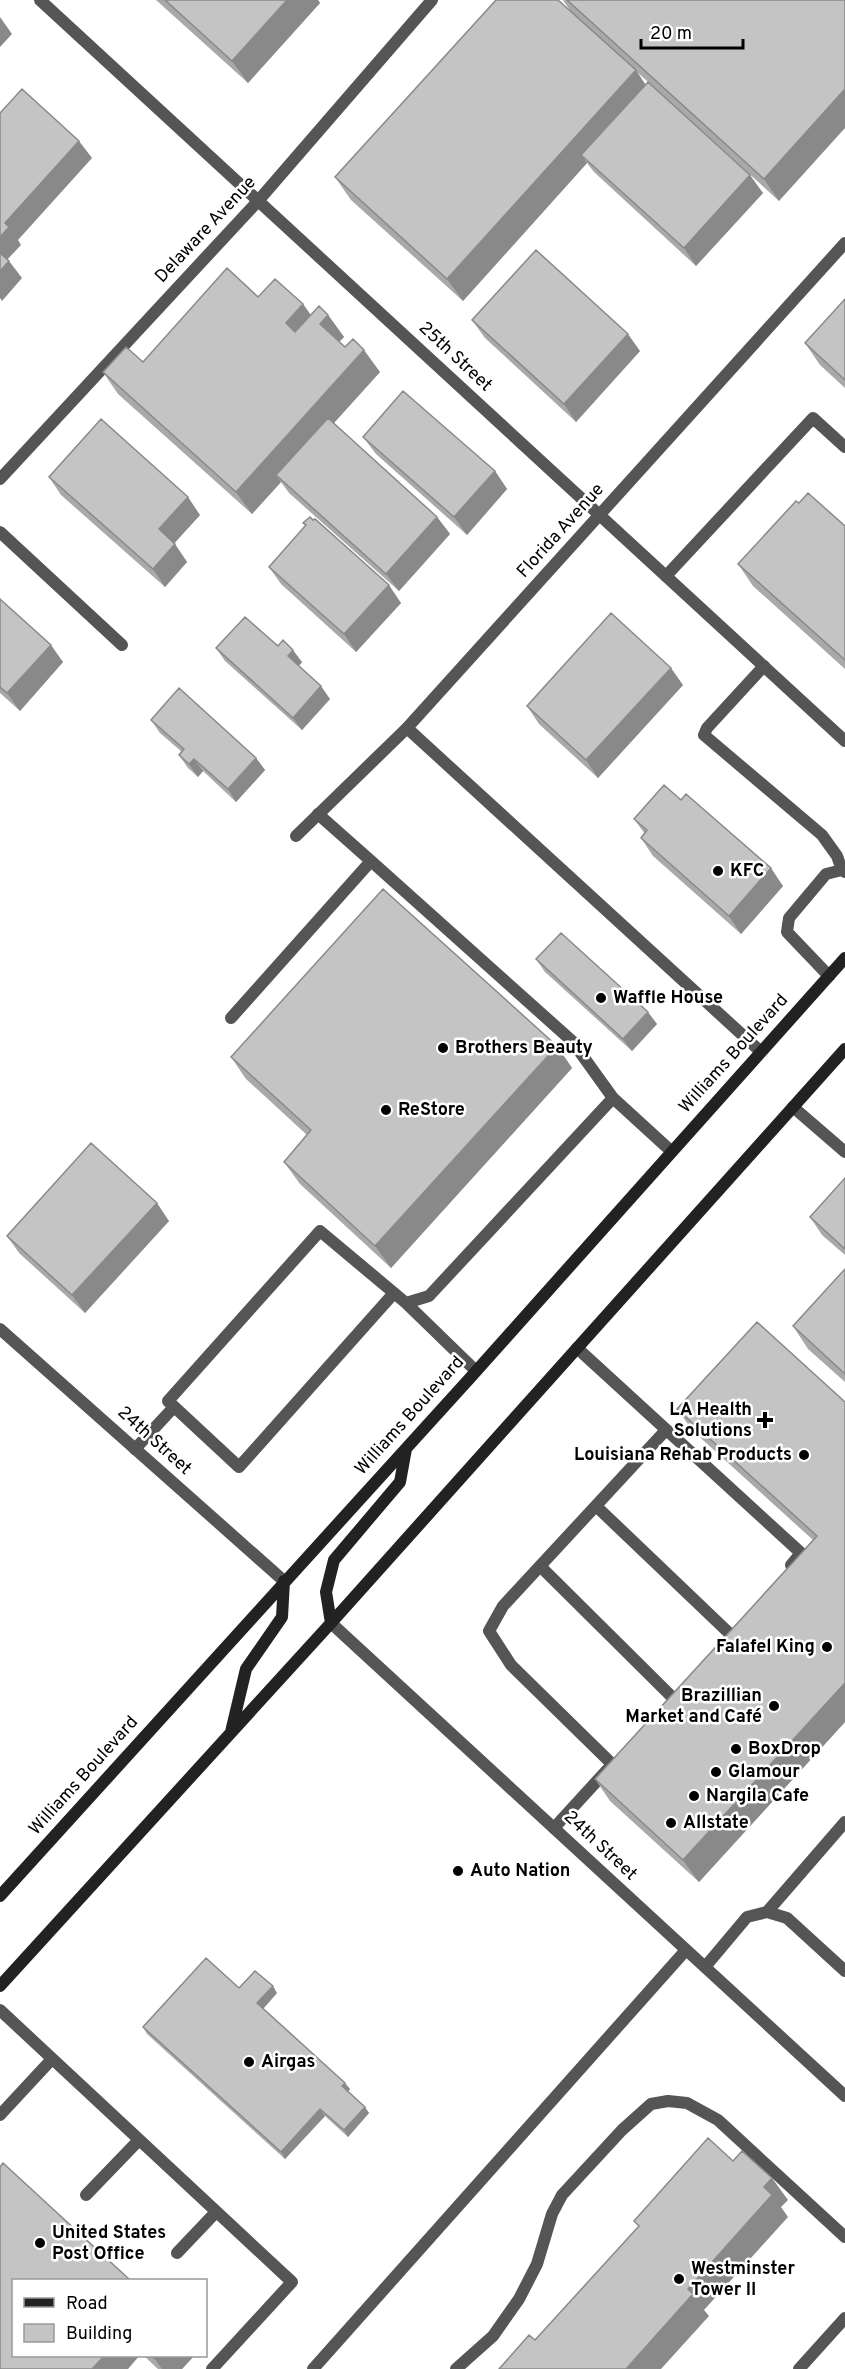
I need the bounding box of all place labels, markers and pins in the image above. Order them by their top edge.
place label: KFC [730,860,764,883]
marker: KFC [711,864,725,878]
place label: Waffle House [613,987,723,1010]
marker: Waffle House [594,991,608,1005]
place label: Brothers Beauty [455,1037,593,1060]
marker: Brothers Beauty [436,1041,450,1055]
place label: ReStore [398,1099,465,1122]
marker: ReStore [379,1103,393,1117]
place label: LA Health Solutions [669,1399,752,1443]
marker: LA Health Solutions [756,1411,774,1429]
place label: Louisiana Rehab Products [574,1444,792,1467]
marker: Louisiana Rehab Products [797,1448,811,1462]
place label: Falafel King [716,1636,815,1659]
marker: Falafel King [820,1640,834,1654]
place label: Brazillian Market and Café [625,1685,762,1729]
marker: Brazillian Market and Café [767,1699,781,1713]
place label: BoxDrop [748,1738,821,1761]
marker: BoxDrop [729,1742,743,1756]
place label: Glamour [728,1761,800,1784]
marker: Glamour [709,1765,723,1779]
place label: Nargila Cafe [706,1785,809,1808]
marker: Nargila Cafe [687,1789,701,1803]
place label: Allstate [683,1812,749,1835]
marker: Allstate [664,1816,678,1830]
place label: Auto Nation [470,1860,570,1883]
marker: Auto Nation [451,1864,465,1878]
place label: Airgas [261,2051,315,2074]
marker: Airgas [242,2055,256,2069]
place label: United States Post Office [52,2222,166,2266]
marker: United States Post Office [33,2236,47,2250]
place label: Westminster Tower II [691,2258,795,2302]
marker: Westminster Tower II [672,2272,686,2286]

